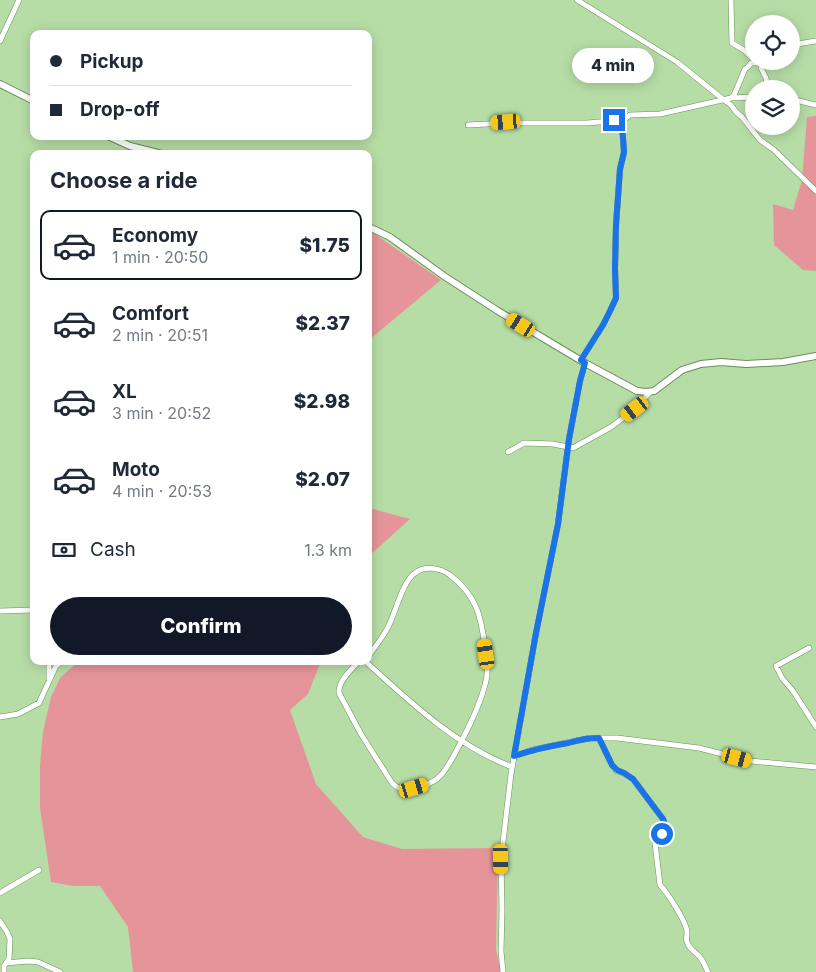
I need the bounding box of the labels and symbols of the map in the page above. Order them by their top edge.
callout: 4 min [573,48,655,82]
route end [603,109,625,131]
car [490,113,521,131]
car [504,311,537,339]
car [618,394,651,424]
car [476,638,495,670]
car [720,747,753,769]
car [397,776,430,800]
route start [651,823,673,845]
car [493,844,508,874]

